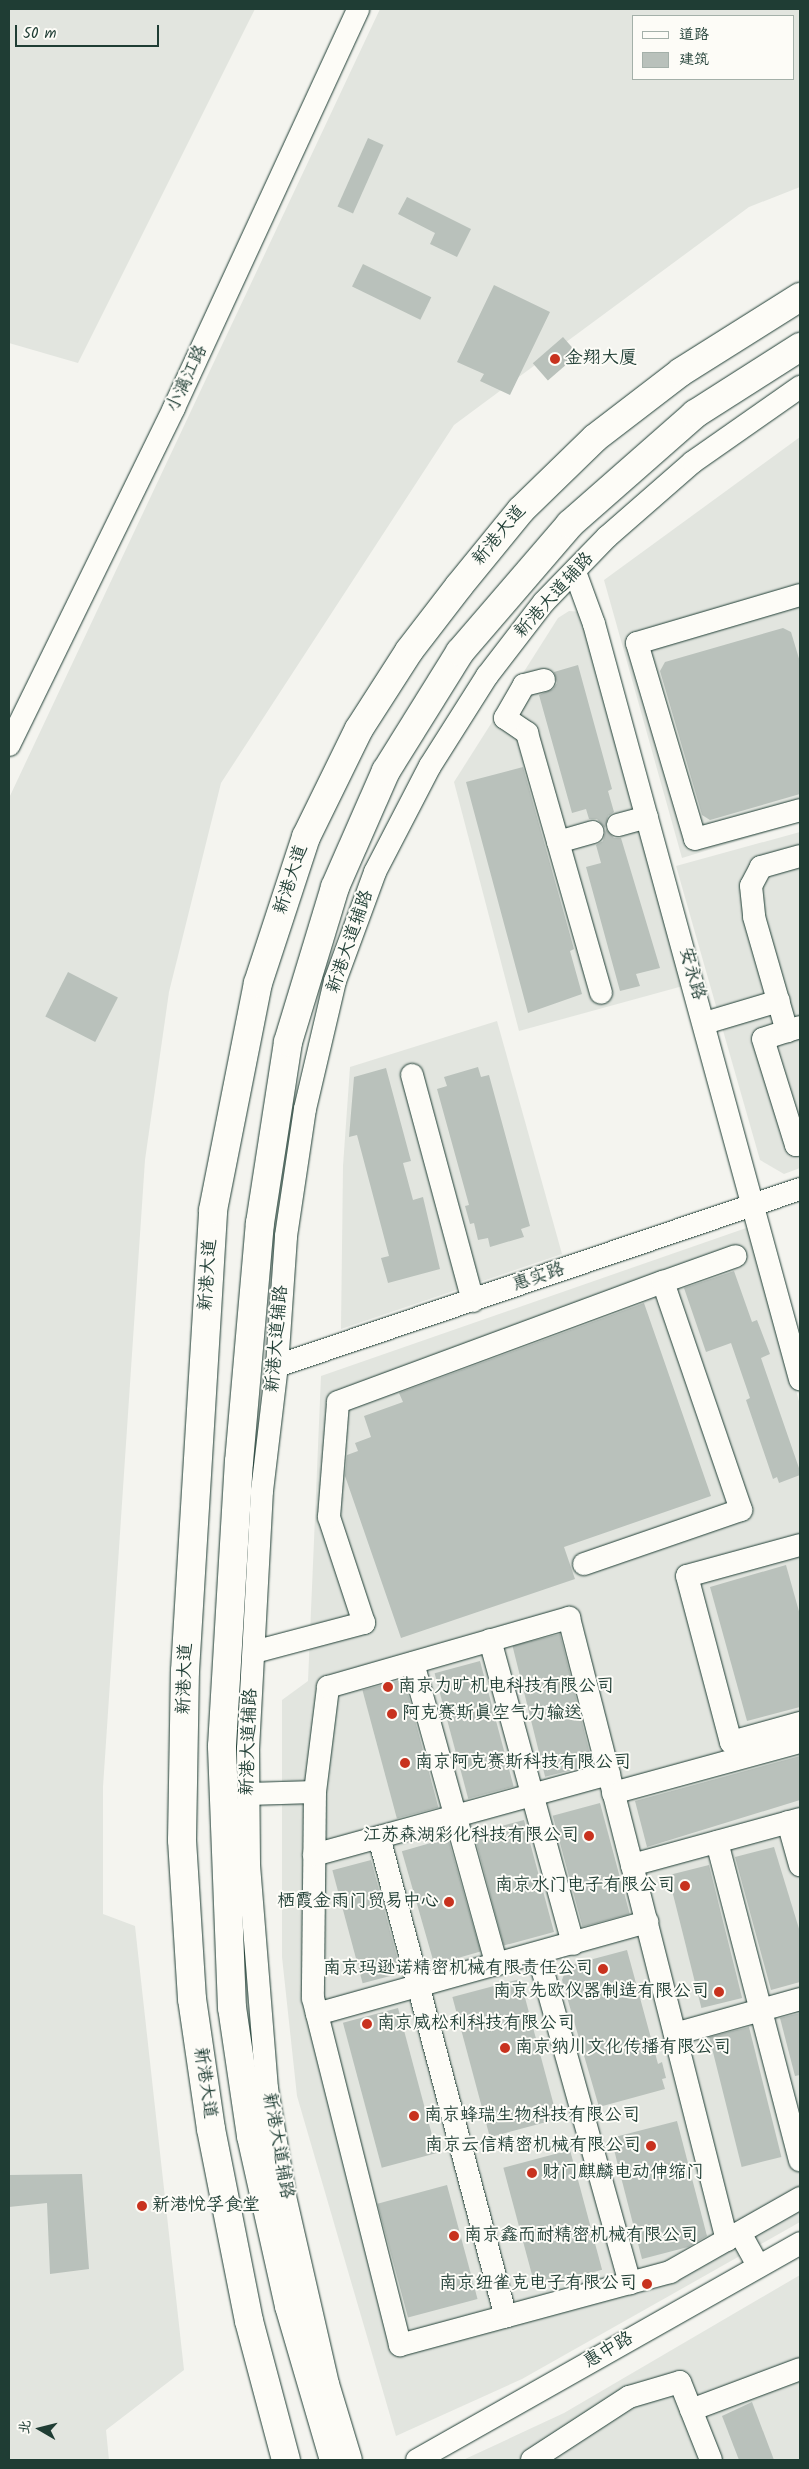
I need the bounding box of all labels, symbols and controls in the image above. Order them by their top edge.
scale bar [18,15,161,47]
legend [632,15,794,80]
text: 50 m [23,22,57,46]
text: 道路 [679,23,709,47]
text: 建筑 [679,48,709,72]
street label: 小漓江路 [163,342,213,416]
place label: 金翔大厦 [565,348,637,370]
marker: 金翔大厦 [549,353,561,365]
street label: 新港大道 [469,501,531,571]
street label: 新港大道辅路 [511,549,599,643]
street label: 新港大道 [271,842,313,918]
street label: 新港大道辅路 [323,887,379,997]
street label: 安永路 [673,945,709,1003]
street label: 新港大道 [196,1238,222,1312]
street label: 惠实路 [510,1259,568,1297]
street label: 新港大道辅路 [263,1284,293,1394]
street label: 新港大道 [174,1643,198,1715]
place label: 南京力旷机电科技有限公司 [398,1676,614,1698]
marker: 南京力旷机电科技有限公司 [382,1681,394,1693]
street label: 新港大道辅路 [237,1688,263,1796]
place label: 阿克赛斯真空气力输送 [402,1703,582,1725]
marker: 阿克赛斯真空气力输送 [386,1708,398,1720]
place label: 南京阿克赛斯科技有限公司 [415,1752,631,1774]
marker: 南京阿克赛斯科技有限公司 [399,1757,411,1769]
place label: 江苏森湖彩化科技有限公司 [363,1825,579,1847]
marker: 江苏森湖彩化科技有限公司 [583,1830,595,1842]
place label: 南京水门电子有限公司 [495,1875,675,1897]
marker: 南京水门电子有限公司 [679,1880,691,1892]
place label: 栖霞金雨门贸易中心 [277,1891,439,1913]
marker: 栖霞金雨门贸易中心 [443,1896,455,1908]
place label: 南京玛逊诺精密机械有限责任公司 [323,1958,593,1980]
marker: 南京玛逊诺精密机械有限责任公司 [597,1963,609,1975]
place label: 南京先欧仪器制造有限公司 [493,1981,709,2003]
marker: 南京先欧仪器制造有限公司 [713,1986,725,1998]
place label: 南京威松利科技有限公司 [377,2013,575,2035]
marker: 南京威松利科技有限公司 [361,2018,373,2030]
place label: 南京纳川文化传播有限公司 [515,2037,731,2059]
marker: 南京纳川文化传播有限公司 [499,2042,511,2054]
street label: 新港大道 [188,2046,220,2120]
street label: 新港大道辅路 [257,2091,297,2201]
place label: 南京蜂瑞生物科技有限公司 [424,2105,640,2127]
marker: 南京蜂瑞生物科技有限公司 [408,2110,420,2122]
place label: 南京云信精密机械有限公司 [425,2135,641,2157]
marker: 南京云信精密机械有限公司 [645,2140,657,2152]
place label: 财门麒麟电动伸缩门 [542,2162,704,2184]
marker: 财门麒麟电动伸缩门 [526,2167,538,2179]
place label: 新港悦孚食堂 [152,2195,260,2217]
marker: 新港悦孚食堂 [136,2200,148,2212]
place label: 南京鑫而耐精密机械有限公司 [464,2225,698,2247]
marker: 南京鑫而耐精密机械有限公司 [448,2230,460,2242]
place label: 南京纽雀克电子有限公司 [439,2273,637,2295]
marker: 南京纽雀克电子有限公司 [641,2278,653,2290]
street label: 惠中路 [580,2328,638,2374]
north arrow [15,2404,65,2454]
text: 北 [13,2418,37,2435]

